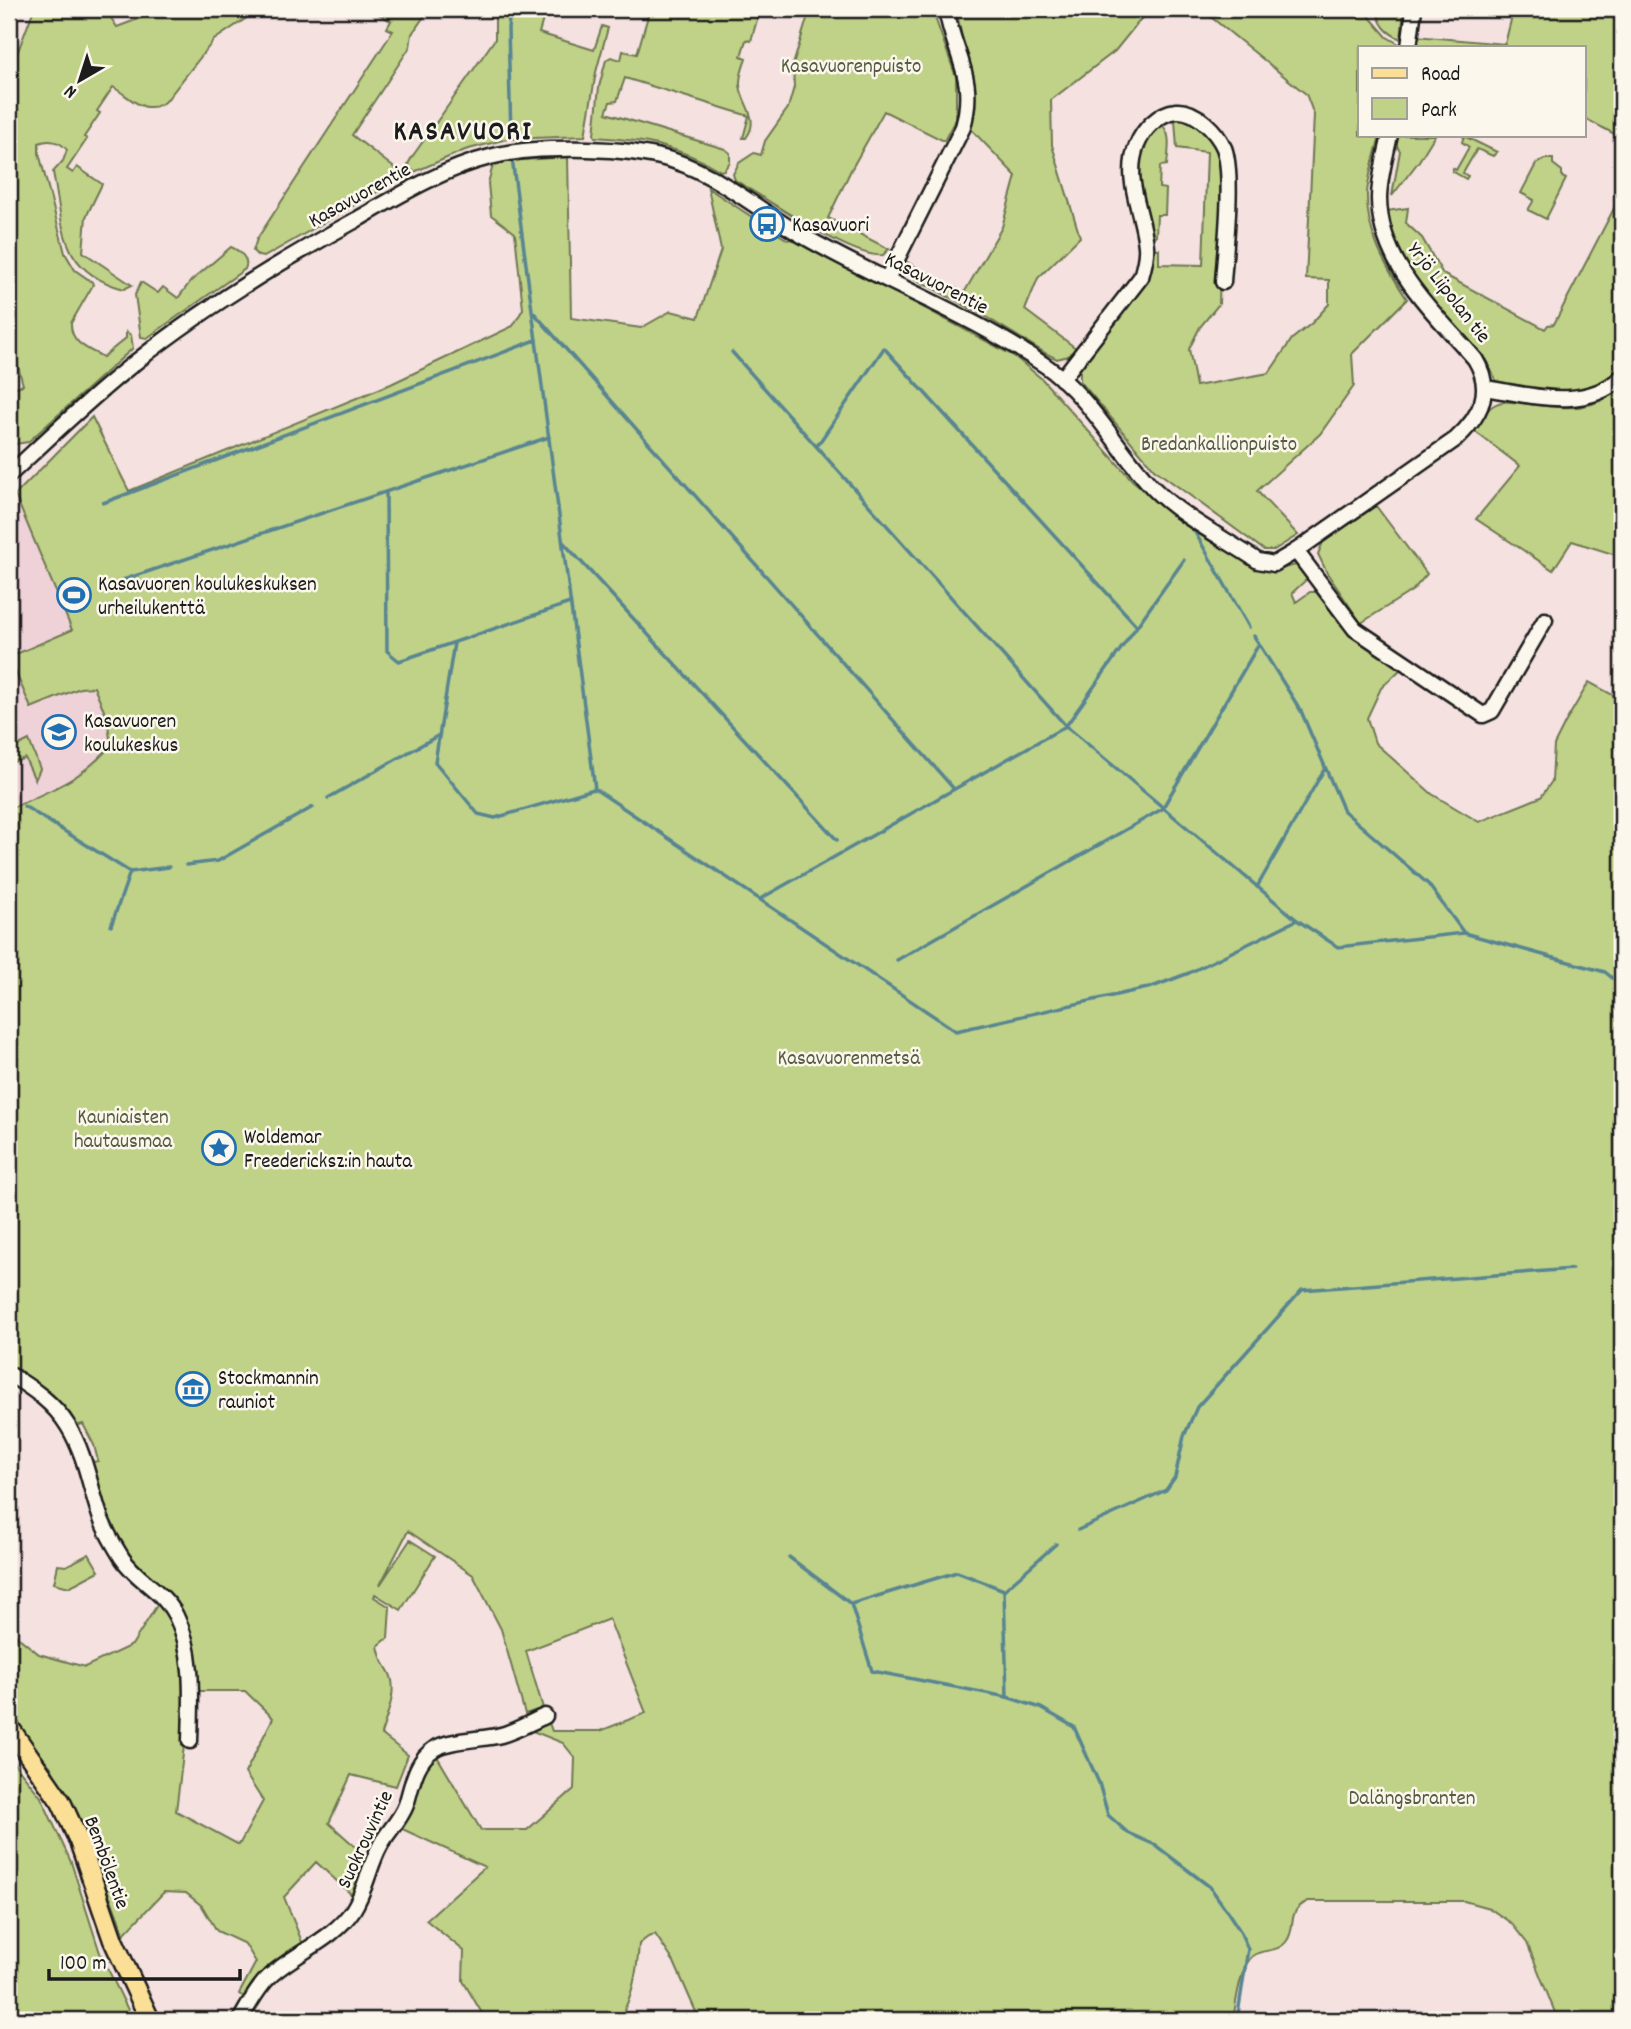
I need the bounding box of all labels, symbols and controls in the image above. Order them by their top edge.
north arrow [46,46,116,116]
legend [1358,46,1586,136]
park label: Kasavuorenpuisto [781,53,921,83]
text: Road [1421,61,1460,91]
text: N [59,77,84,104]
text: Park [1421,97,1457,127]
district label: KASAVUORI [393,114,533,154]
street label: Kasavuorentie [304,156,417,237]
bus stop icon: Kasavuori [748,205,786,243]
place label: Kasavuori [792,212,869,242]
street label: Yrjö Liipolan tie [1399,237,1497,351]
street label: Kasavuorentie [879,246,993,324]
park label: Bredankallionpuisto [1141,431,1297,461]
place label: Kasavuoren koulukeskuksen urheilukenttä [98,571,317,625]
sports icon: Kasavuoren koulukeskuksen urheilukenttä [55,576,93,614]
place label: Kasavuoren koulukeskus [84,708,178,762]
school or university icon: Kasavuoren koulukeskus [40,713,78,751]
park label: Kasavuorenmetsä [778,1045,921,1075]
park label: Kauniaisten hautausmaa [74,1104,173,1158]
place label: Woldemar Freedericksz:in hauta [244,1124,413,1178]
place icon: Woldemar Freedericksz:in hauta [200,1129,238,1167]
place label: Stockmannin rauniot [218,1365,319,1419]
museum icon: Stockmannin rauniot [174,1370,212,1408]
park label: Dalängsbranten [1348,1785,1476,1815]
street label: Suokrouvintie [331,1786,403,1894]
street label: Bembölentie [75,1812,136,1914]
scale bar [49,1938,240,1982]
text: 100 m [60,1950,107,1980]

